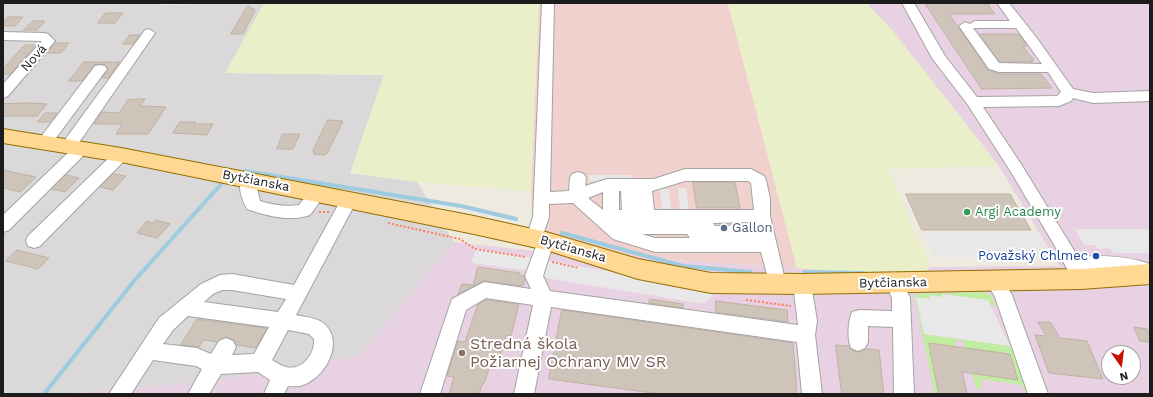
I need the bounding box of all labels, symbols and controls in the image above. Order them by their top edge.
street label: Nová [18,41,50,75]
street label: Bytčianska [221,167,291,195]
place label: Argi Academy [975,204,1061,220]
marker: Argi Academy [962,207,972,217]
place label: Gallon [732,220,773,236]
marker: Gallon [719,223,729,233]
street label: Bytčianska [538,232,608,266]
place label: Považský Chlmec [978,248,1088,264]
marker: Považský Chlmec [1091,251,1101,261]
street label: Bytčianska [859,275,927,291]
place label: Stredná škola Požiarnej Ochrany MV SR [470,334,666,372]
north arrow [1101,345,1141,385]
marker: Stredná škola Požiarnej Ochrany MV SR [457,348,467,358]
text: N [1118,369,1129,383]

